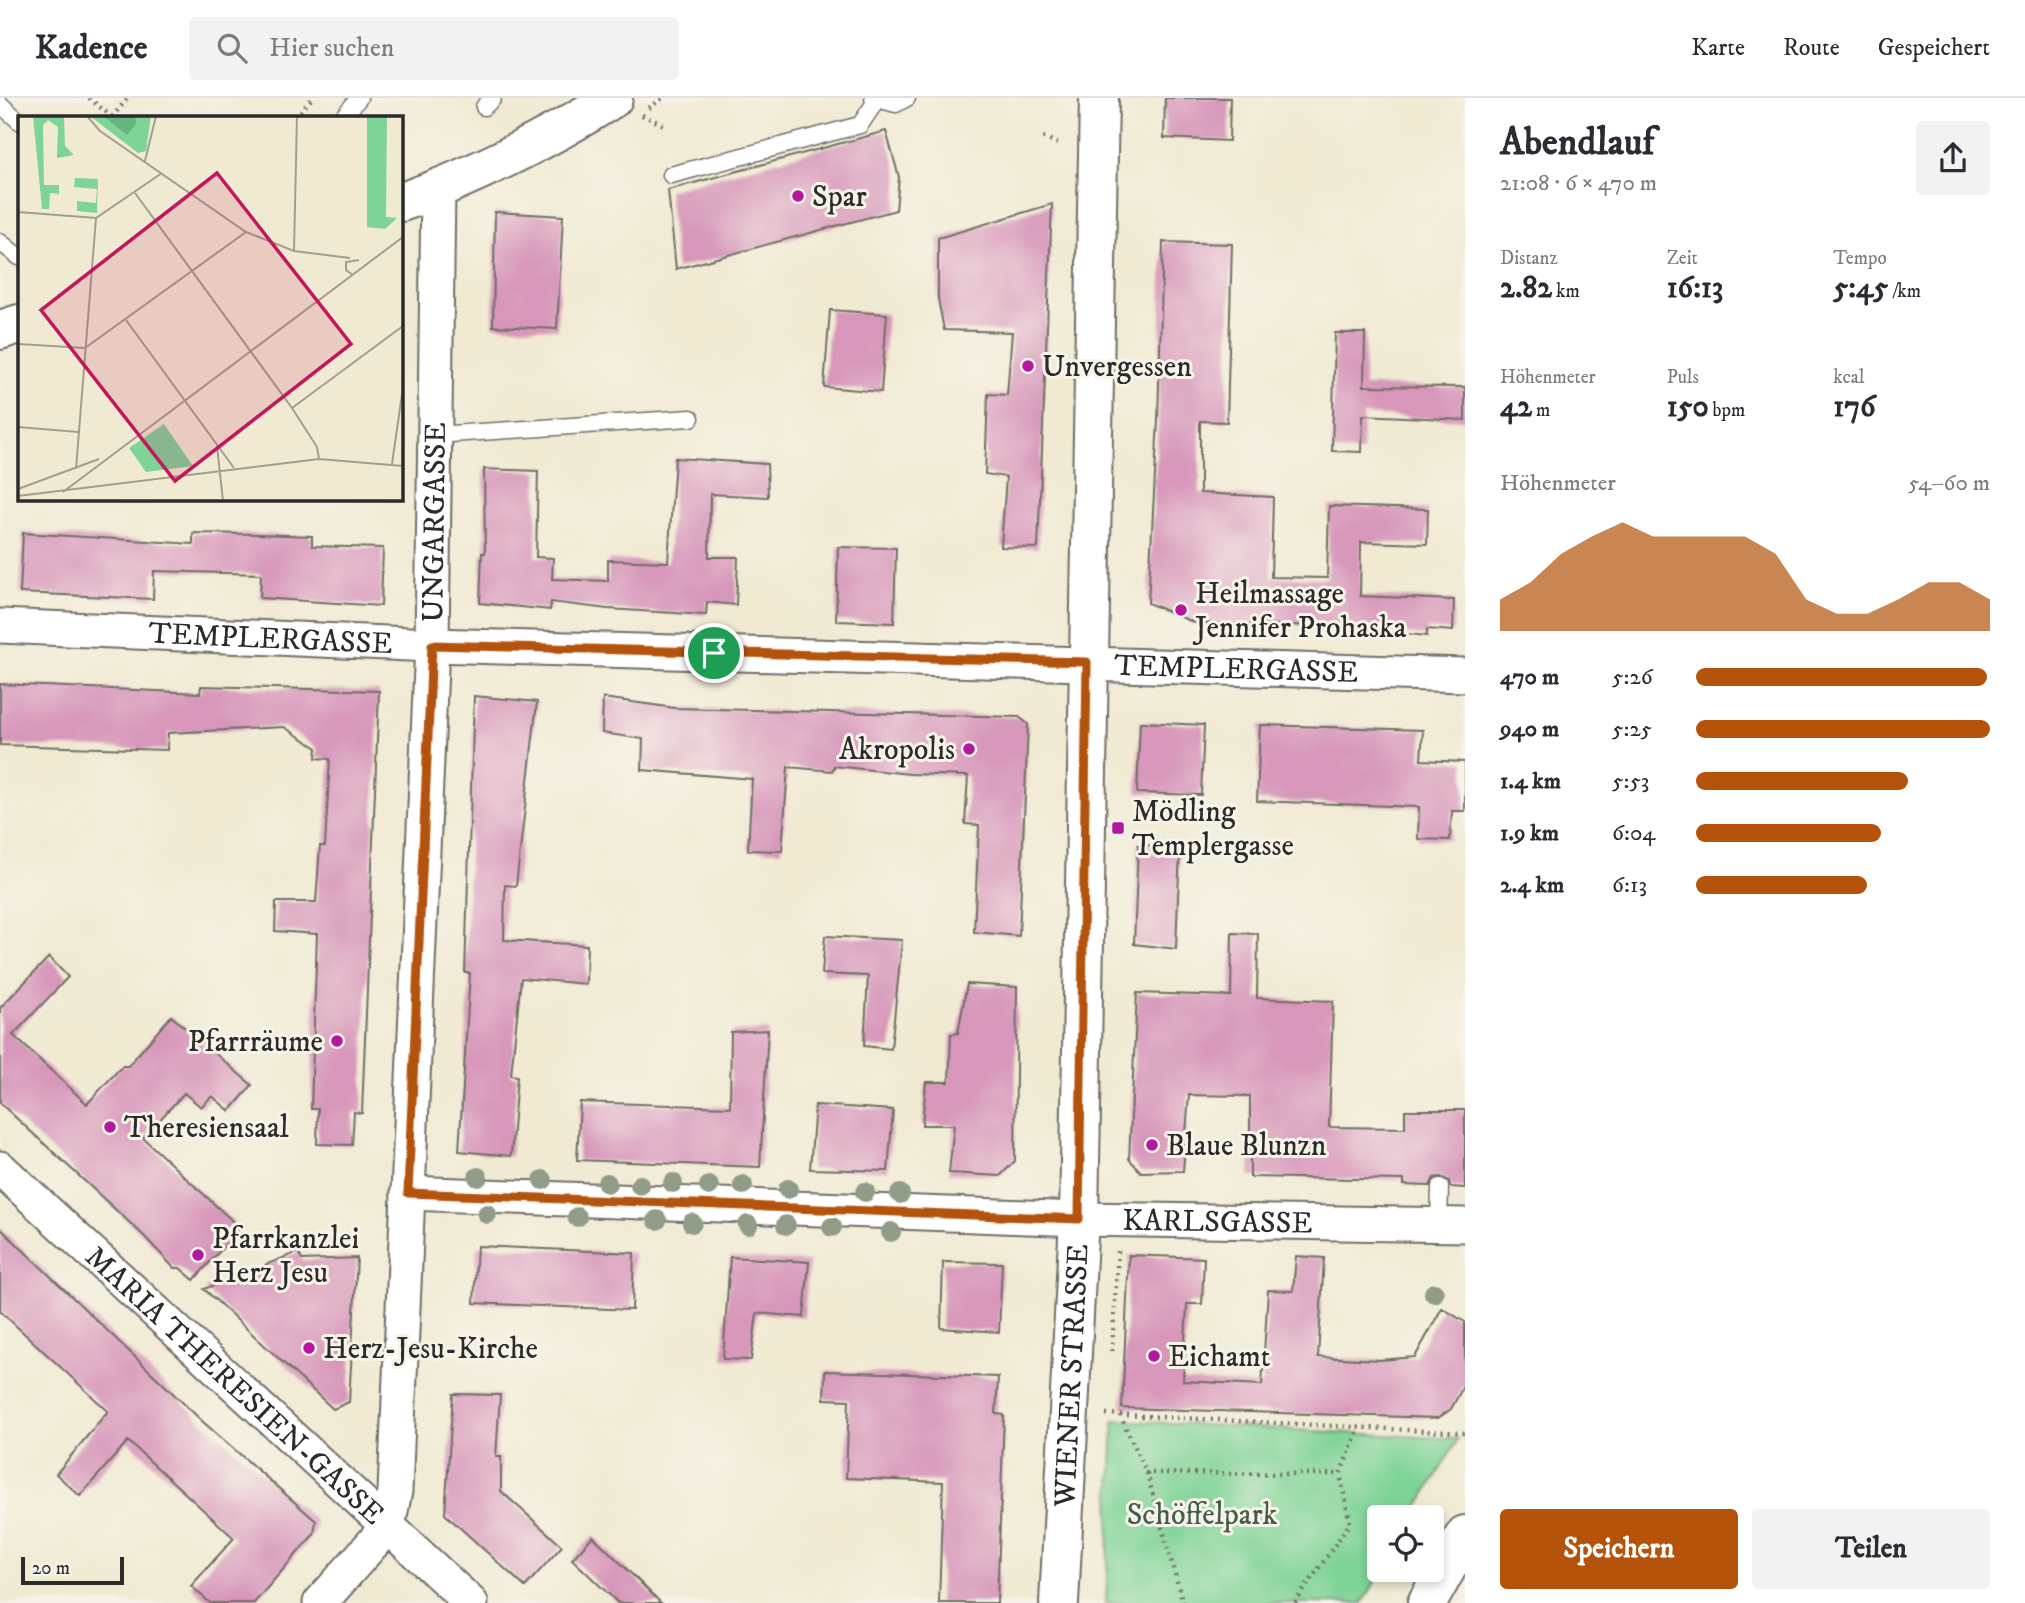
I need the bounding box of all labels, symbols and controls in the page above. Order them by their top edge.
search box [189,17,679,80]
text: Kadence [35,28,147,69]
icon: search [213,29,251,67]
text: Hier suchen [269,32,394,65]
text: Karte [1691,33,1745,63]
text: Route [1783,33,1840,63]
text: Gespeichert [1878,33,1990,63]
inset map [18,116,402,500]
text: Abendlauf [1500,119,1654,167]
button: share [1916,121,1990,195]
text: 21:08 · 6 × 470 m [1500,169,1657,198]
place label: Spar [812,179,867,216]
marker: Spar [790,188,806,204]
text: Distanz [1500,247,1558,270]
text: Zeit [1667,247,1698,270]
text: Tempo [1833,247,1887,270]
text: 2.82 [1500,270,1552,307]
text: 16:13 [1667,270,1723,307]
text: 5:45 [1833,270,1888,307]
text: km [1552,280,1580,303]
text: /km [1888,280,1921,303]
place label: Unvergessen [1042,349,1192,386]
marker: Unvergessen [1020,358,1036,374]
text: Höhenmeter [1500,366,1596,389]
text: Puls [1667,366,1699,389]
text: kcal [1833,366,1865,389]
text: 42 [1500,389,1532,426]
text: 150 [1667,389,1709,426]
text: 176 [1833,389,1876,426]
text: m [1532,399,1550,422]
text: bpm [1709,399,1745,422]
street label: UNGARGASSE [415,422,455,623]
text: Höhenmeter [1500,469,1616,498]
text: 54–60 m [1908,469,1990,498]
place label: Heilmassage Jennifer Prohaska [1192,576,1407,647]
marker: Heilmassage Jennifer Prohaska [1173,602,1189,618]
street label: TEMPLERGASSE [148,616,393,663]
pin [684,623,744,683]
icon: arrive [695,634,733,672]
street label: TEMPLERGASSE [1114,648,1359,692]
text: 470 m [1500,663,1559,692]
text: 5:26 [1612,663,1653,692]
text: 940 m [1500,715,1559,744]
text: 5:25 [1612,715,1652,744]
place label: Akropolis [839,732,955,769]
marker: Akropolis [961,741,977,757]
text: 1.4 km [1500,767,1561,796]
text: 5:53 [1612,767,1649,796]
place label: Mödling Templergasse [1132,794,1294,865]
text: 1.9 km [1500,819,1559,848]
text: 6:04 [1612,819,1656,848]
marker: Mödling Templergasse [1110,820,1126,836]
text: 2.4 km [1500,871,1564,900]
text: 6:13 [1612,871,1647,900]
place label: Pfarrräume [188,1024,323,1061]
marker: Pfarrräume [329,1033,345,1049]
place label: Theresiensaal [124,1110,289,1147]
marker: Theresiensaal [102,1119,118,1135]
place label: Blaue Blunzn [1166,1128,1327,1165]
marker: Blaue Blunzn [1144,1137,1160,1153]
street label: KARLSGASSE [1122,1203,1313,1243]
place label: Pfarrkanzlei Herz Jesu [212,1221,359,1292]
street label: MARIA THERESIEN-GASSE [77,1239,391,1533]
street label: WIENER STRASSE [1047,1243,1098,1509]
marker: Pfarrkanzlei Herz Jesu [190,1247,206,1263]
place label: Herz-Jesu-Kirche [323,1331,538,1368]
place label: Eichamt [1168,1339,1270,1376]
marker: Herz-Jesu-Kirche [301,1340,317,1356]
marker: Eichamt [1146,1348,1162,1364]
park label: Schöffelpark [1127,1497,1277,1534]
map controls [1367,1505,1444,1582]
button: locate [1367,1505,1444,1582]
button: Speichern [1500,1509,1738,1589]
button: Teilen [1752,1509,1990,1589]
scale bar [21,1554,124,1586]
text: 20 m [32,1557,70,1580]

